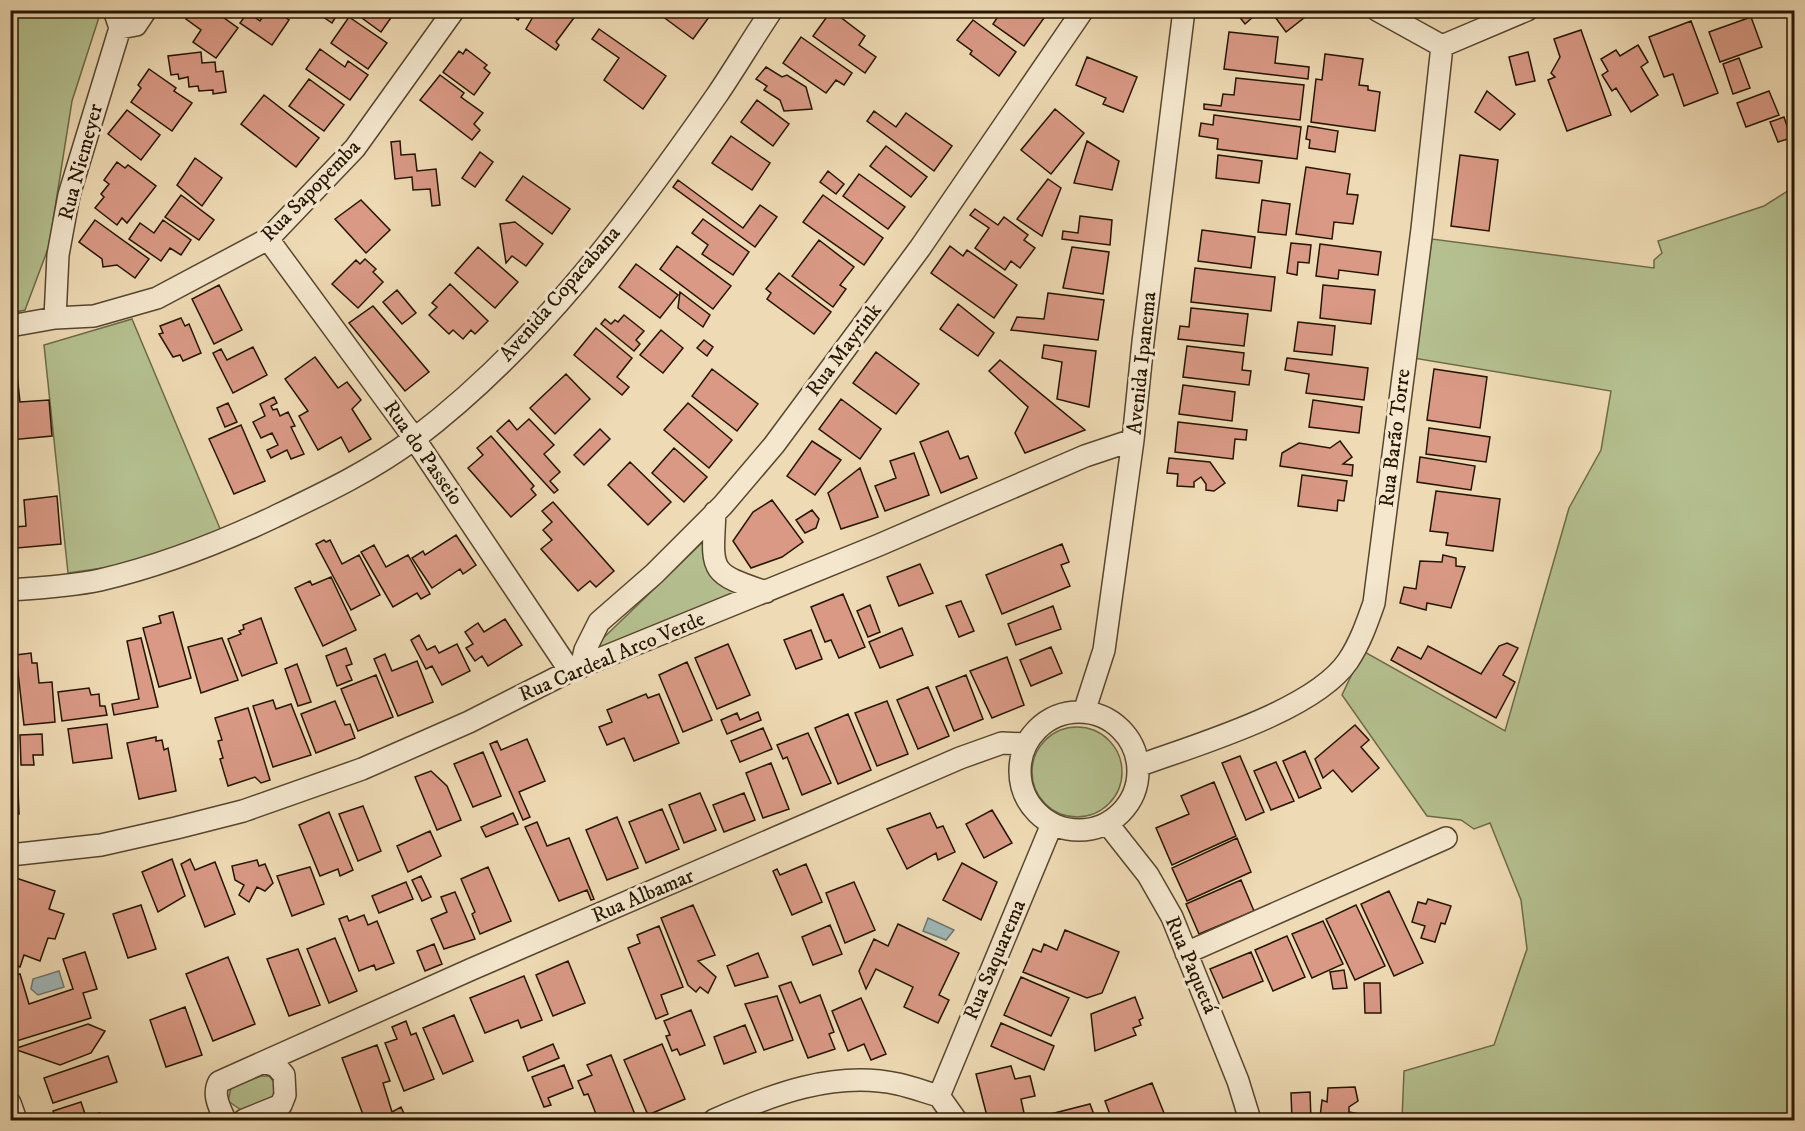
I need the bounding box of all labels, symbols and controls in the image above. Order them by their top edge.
street label: Rua Niemeyer [53,101,109,223]
street label: Rua Sapopemba [256,134,366,247]
street label: Avenida Copacabana [494,221,626,367]
street label: Avenida Ipanema [1122,290,1162,436]
street label: Rua Mayrink [800,298,888,402]
street label: Rua Barão Torre [1374,367,1416,509]
street label: Rua do Passeio [377,395,469,511]
street label: Rua Cardeal Arco Verde [515,606,709,708]
street label: Rua Albamar [588,863,698,929]
street label: Rua Saquarema [958,896,1032,1024]
street label: Rua Paquetá [1159,912,1223,1018]

